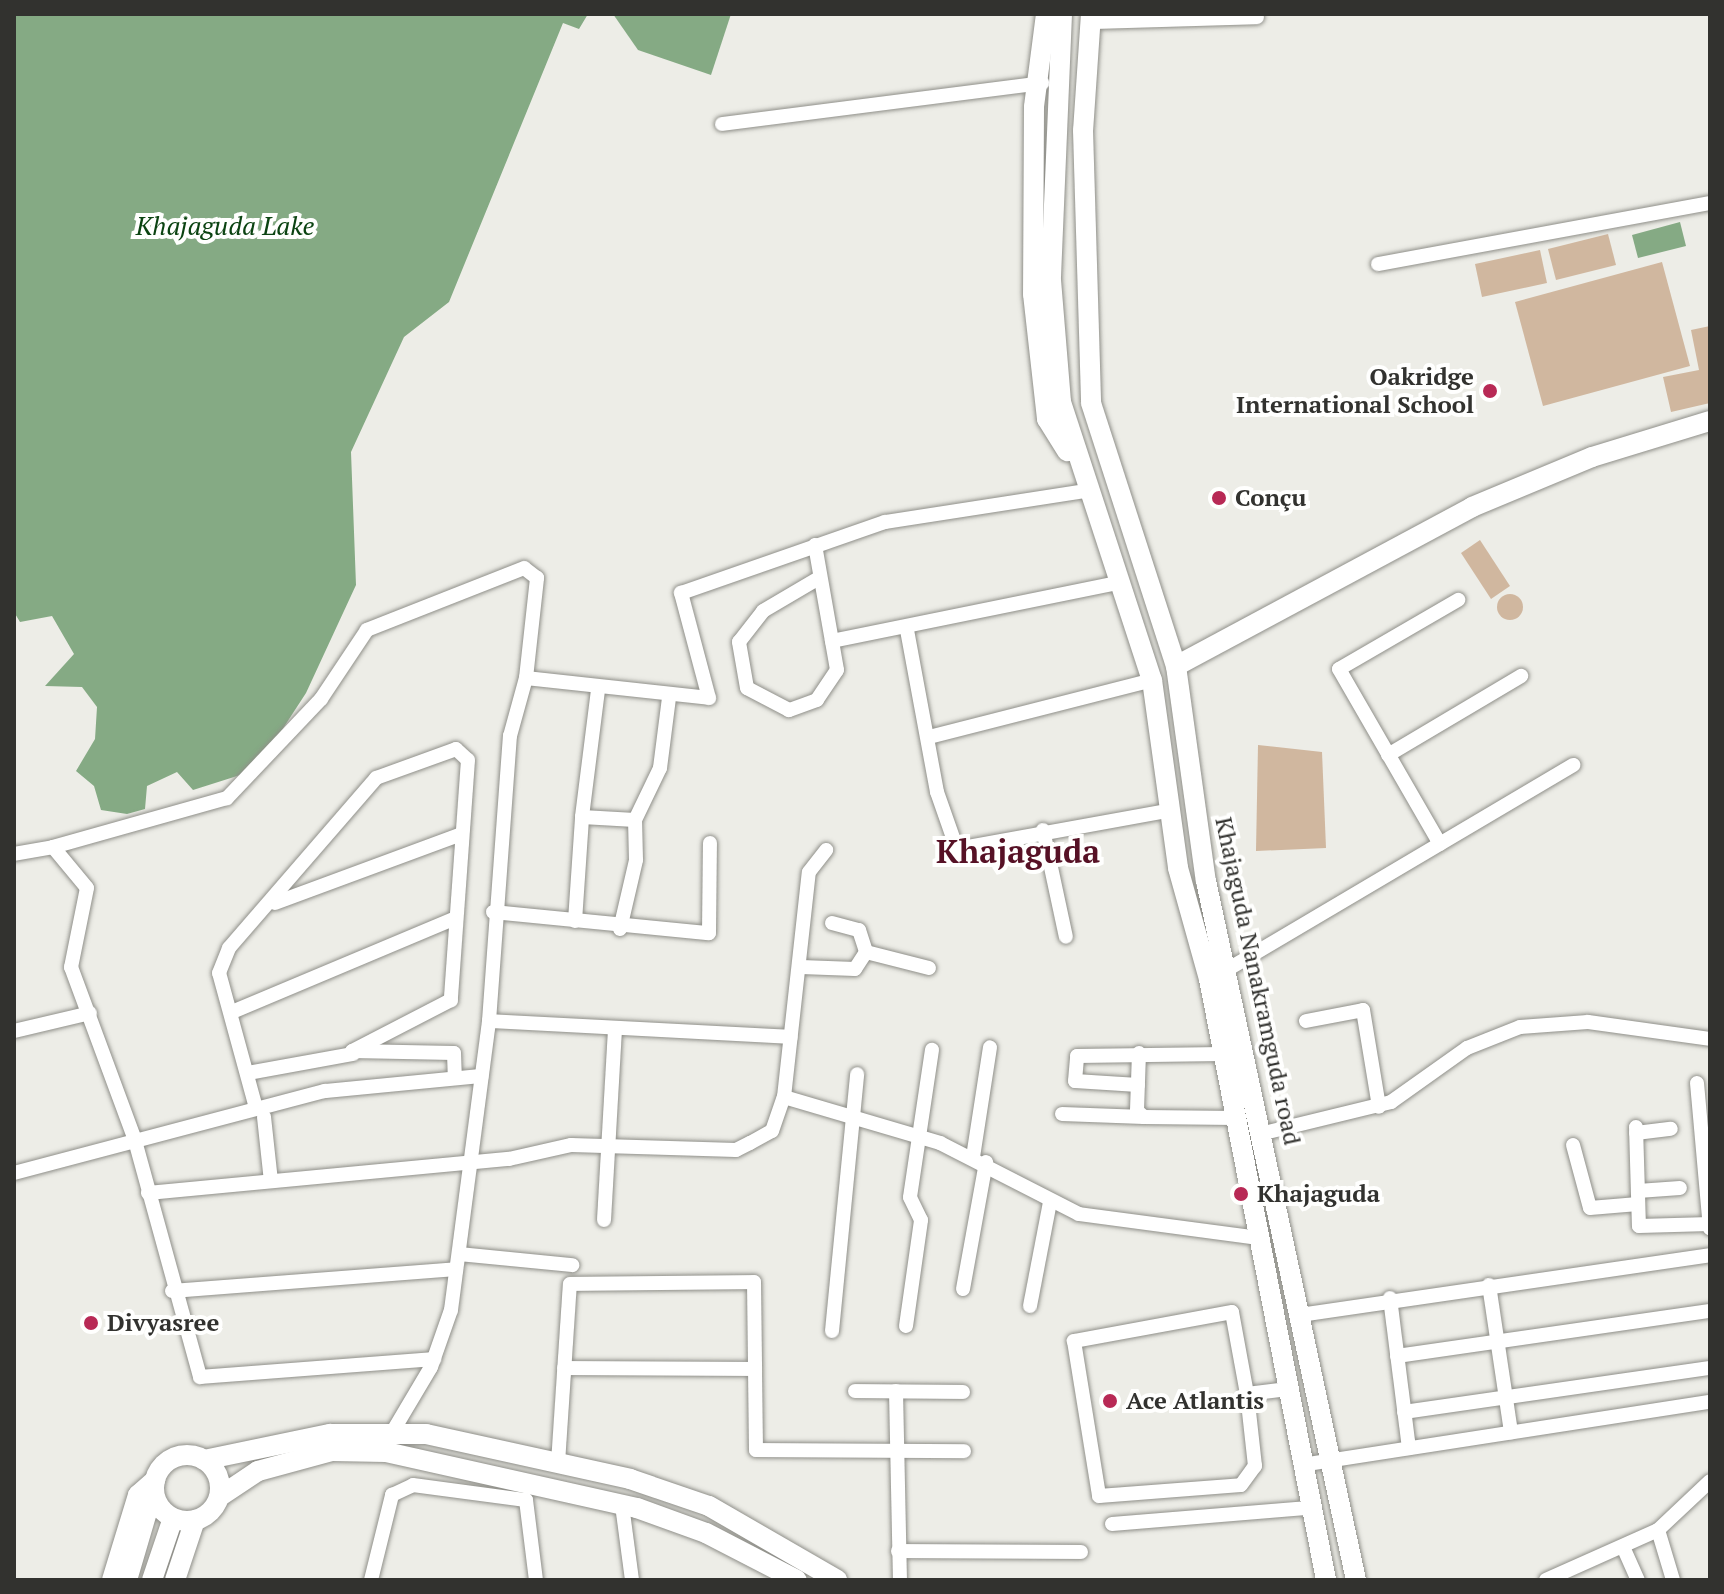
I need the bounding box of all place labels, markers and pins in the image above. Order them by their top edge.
place label: Oakridge International School [1236,363,1474,419]
marker: Oakridge International School [1481,382,1499,400]
place label: Conçu [1235,484,1306,512]
marker: Conçu [1210,489,1228,507]
place label: Khajaguda [1257,1180,1380,1208]
marker: Khajaguda [1232,1185,1250,1203]
place label: Divyasree [107,1309,219,1337]
marker: Divyasree [82,1314,100,1332]
place label: Ace Atlantis [1126,1387,1264,1415]
marker: Ace Atlantis [1101,1392,1119,1410]

